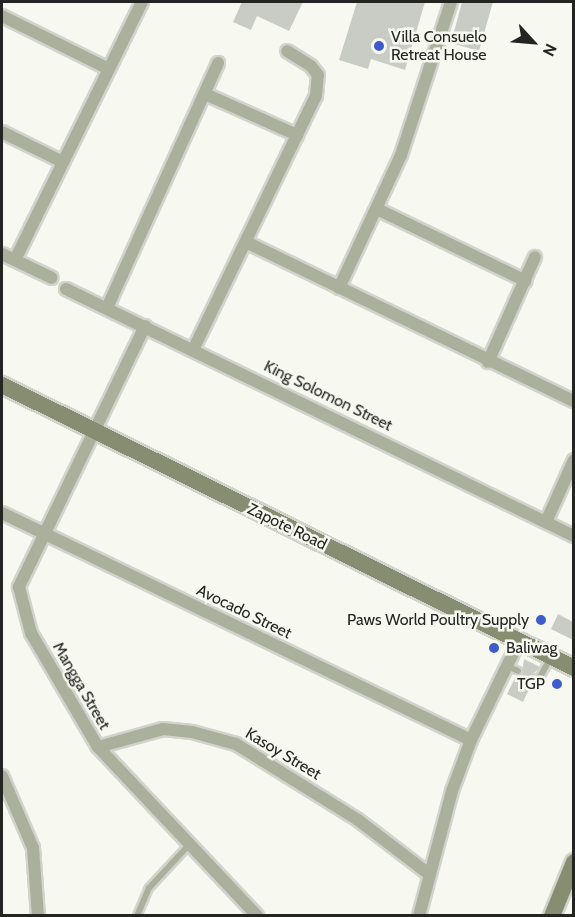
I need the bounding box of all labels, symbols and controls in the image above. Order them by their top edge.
north arrow [503,12,563,72]
place label: Villa Consuelo Retreat House [391,27,487,65]
marker: Villa Consuelo Retreat House [372,39,386,53]
text: N [539,41,561,59]
street label: King Solomon Street [261,357,395,435]
street label: Zapote Road [244,500,330,554]
street label: Avocado Street [193,581,295,643]
place label: Paws World Poultry Supply [347,610,529,630]
marker: Paws World Poultry Supply [534,613,548,627]
place label: Baliwag [506,638,558,658]
street label: Mangga Street [48,639,114,733]
marker: Baliwag [487,641,501,655]
place label: TGP [517,674,545,694]
marker: TGP [550,677,564,691]
street label: Kasoy Street [242,724,324,784]

